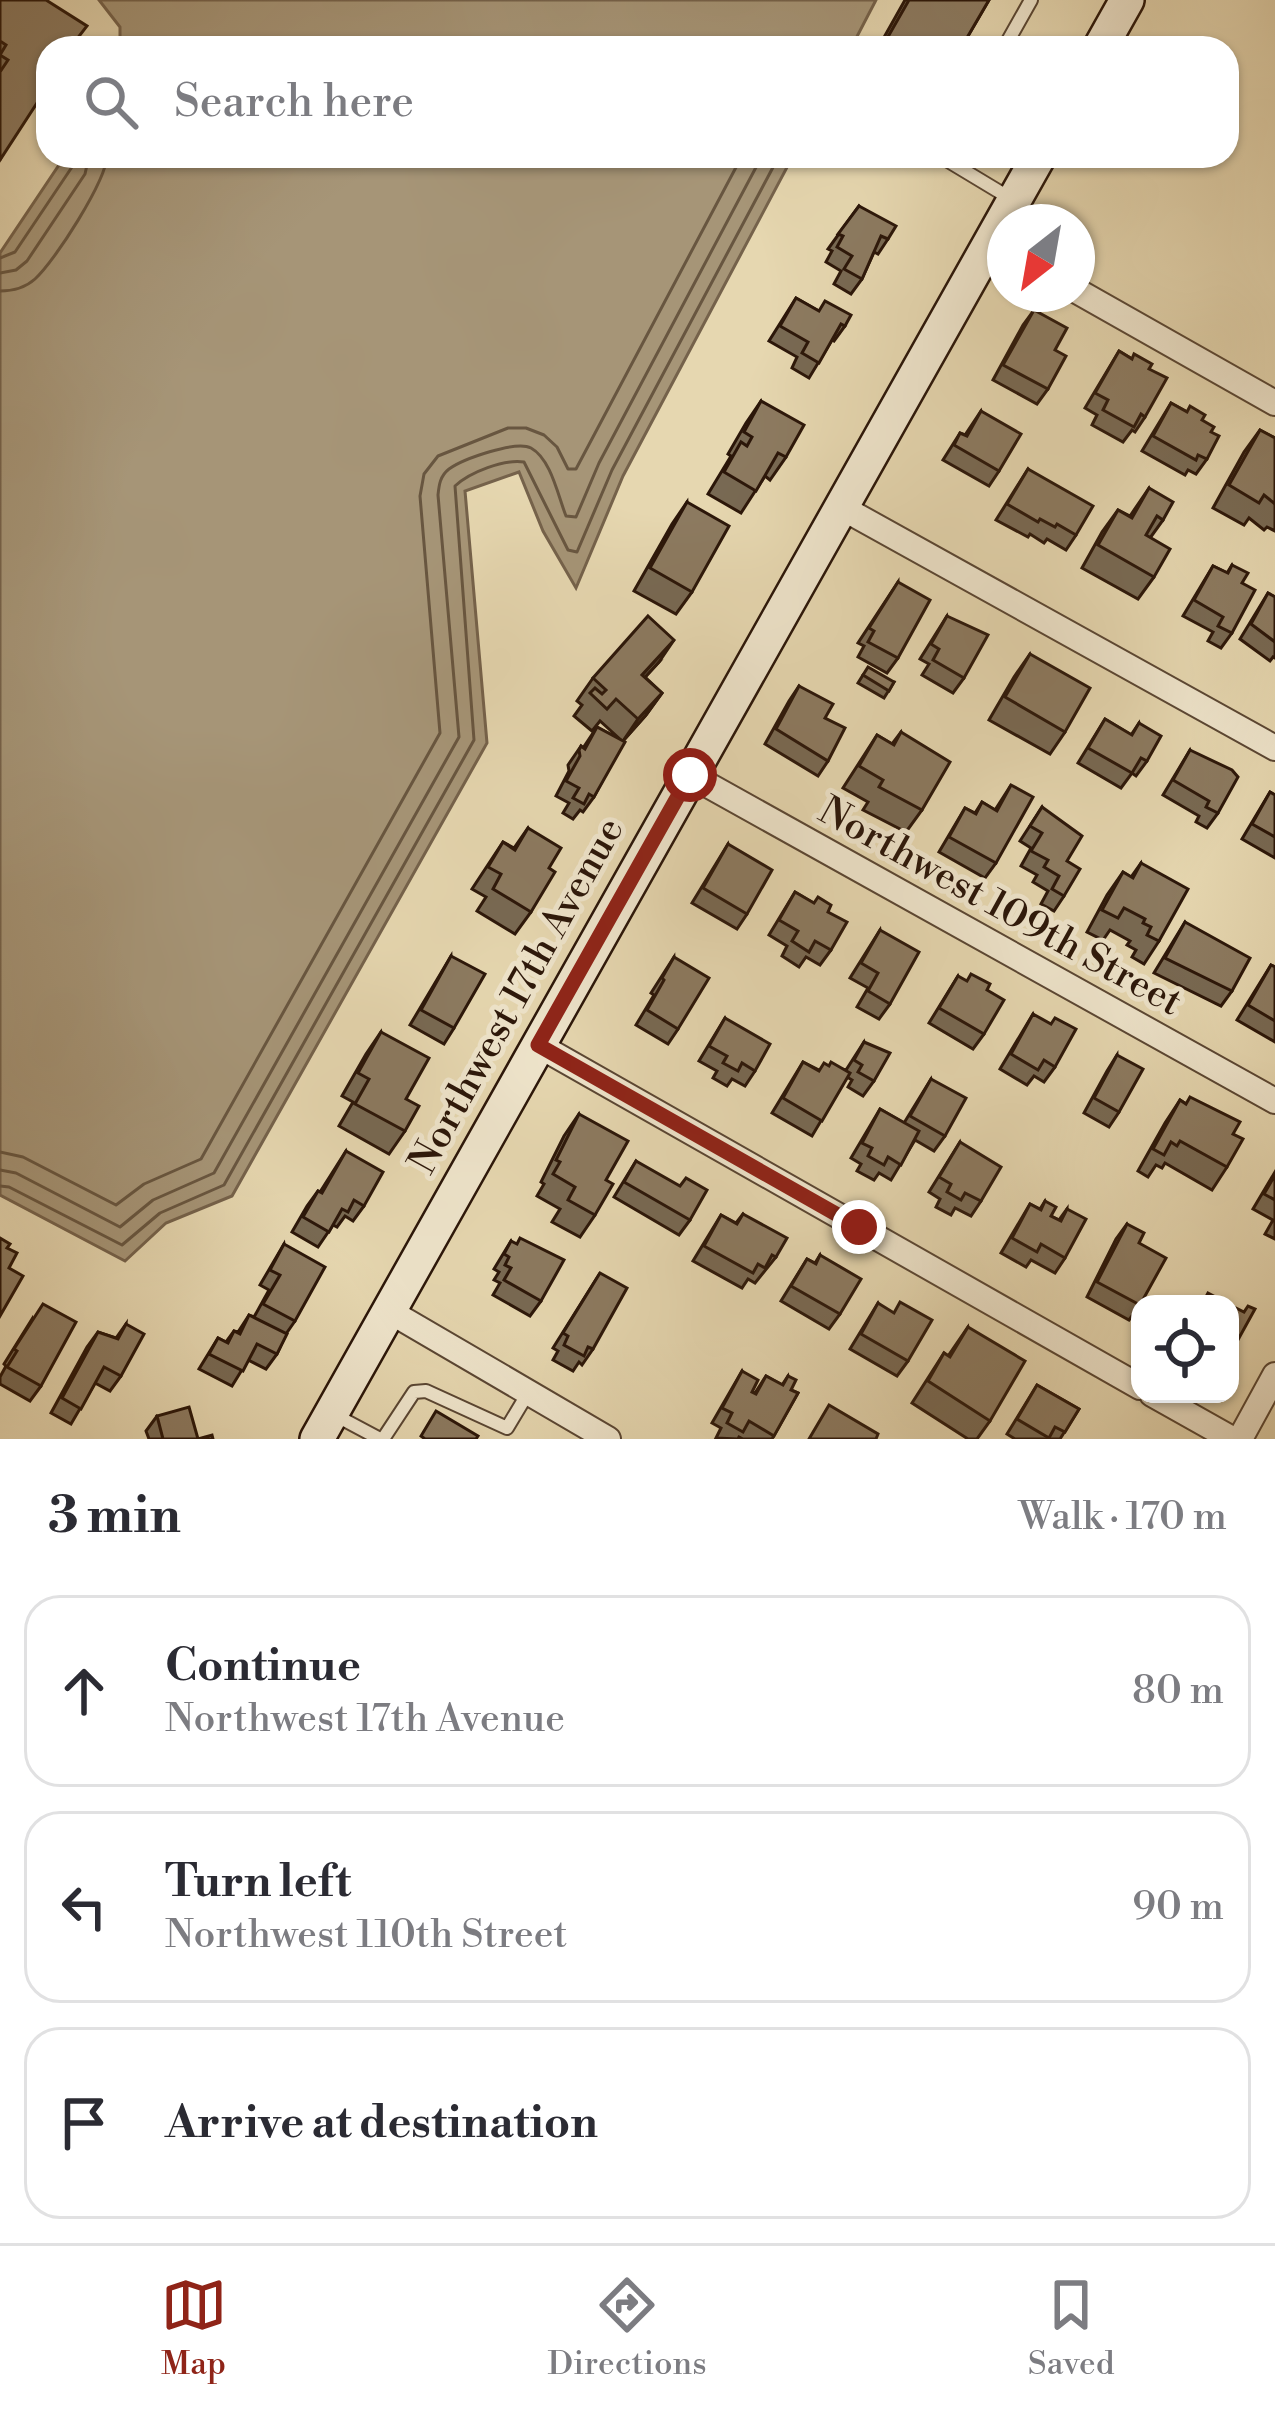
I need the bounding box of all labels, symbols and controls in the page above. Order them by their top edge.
search box [36,36,1239,168]
icon: search [78,69,144,135]
text: Search here [174,74,414,131]
north arrow [987,204,1095,312]
route start [663,748,717,802]
street label: Northwest 109th Street [810,787,1190,1027]
street label: Northwest 17th Avenue [399,809,635,1183]
route end [832,1200,886,1254]
map controls [1131,1295,1239,1403]
button: locate [1131,1295,1239,1403]
text: 3 min [48,1485,181,1549]
text: Walk · 170 m [1018,1493,1227,1542]
text: Continue [165,1638,361,1695]
icon: ahead [51,1658,117,1724]
text: 80 m [1132,1667,1224,1716]
text: Northwest 17th Avenue [165,1695,565,1744]
text: Turn left [165,1854,351,1911]
icon: left [51,1874,117,1940]
text: 90 m [1132,1883,1224,1932]
text: Northwest 110th Street [165,1911,567,1960]
icon: arrive [51,2090,117,2156]
text: Arrive at destination [165,2095,598,2152]
tab: Map [161,2272,227,2385]
tab: Directions [548,2272,707,2385]
tab: Saved [1028,2272,1114,2385]

